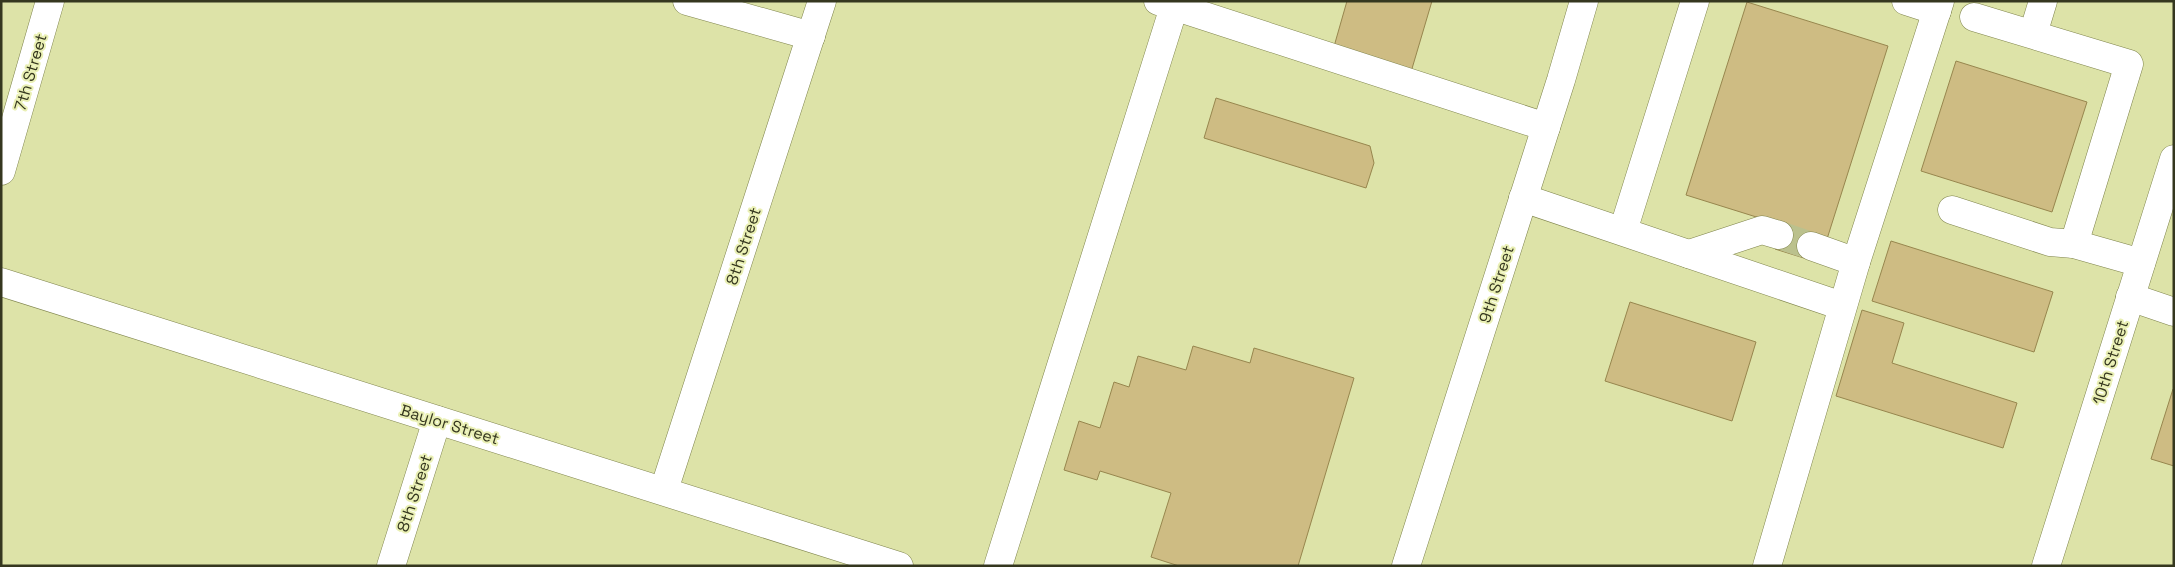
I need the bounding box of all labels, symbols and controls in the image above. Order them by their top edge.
street label: 7th Street [9,31,51,113]
street label: 8th Street [721,205,766,288]
street label: 9th Street [1474,243,1519,325]
street label: 10th Street [2088,317,2133,407]
street label: Baylor Street [398,399,502,449]
street label: 8th Street [392,452,437,535]

